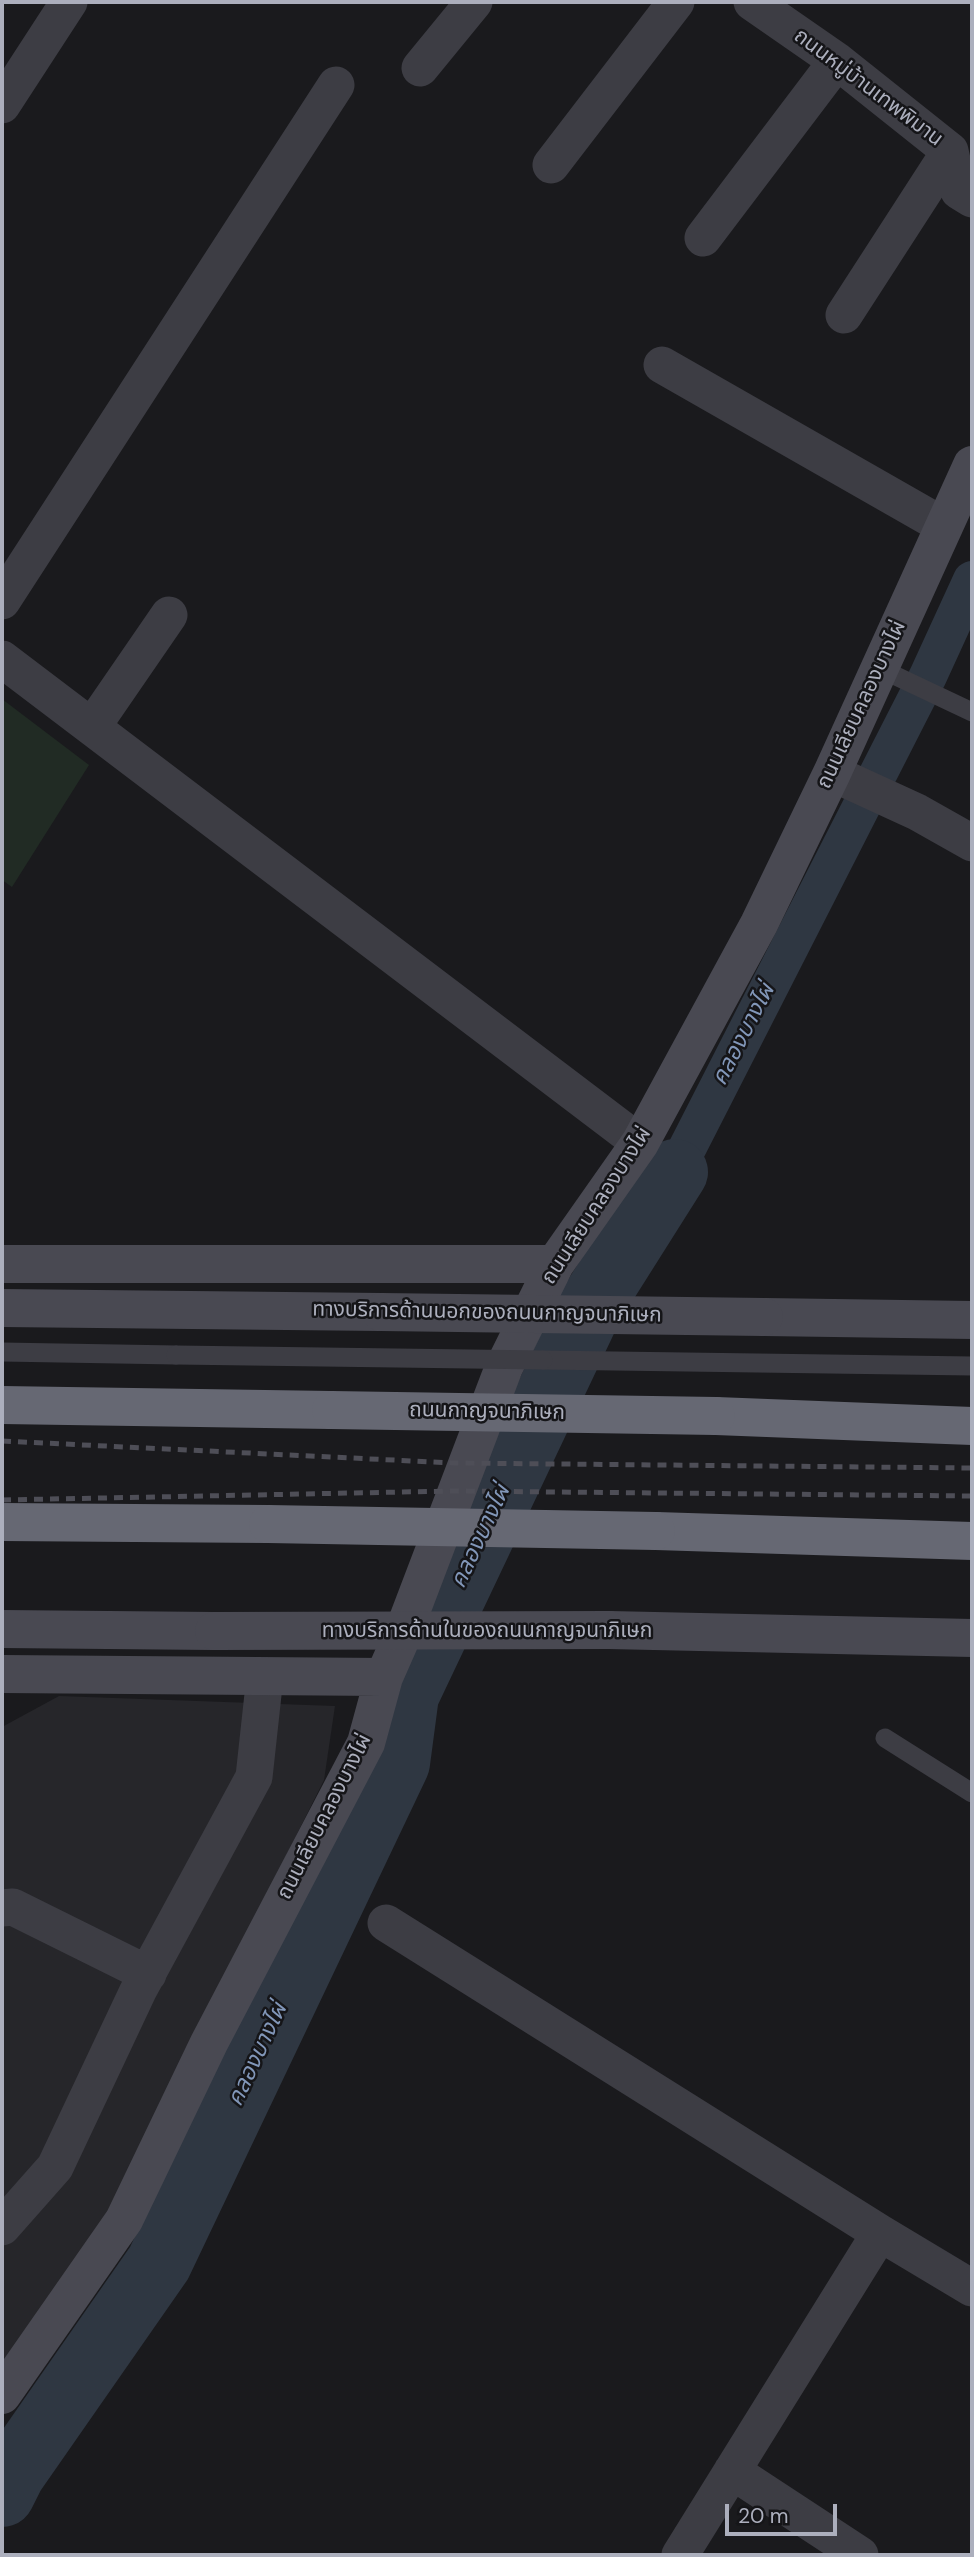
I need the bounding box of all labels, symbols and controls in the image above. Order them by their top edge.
street label: ถนนหมู่บ้านเทพพิมาน [788,24,948,152]
street label: ถนนเลียบคลองบางไผ่ [812,617,912,793]
water label: คลองบางไผ่ [707,980,781,1090]
street label: ถนนเลียบคลองบางไผ่ [537,1123,657,1289]
street label: ทางบริการด้านนอกของถนนกาญจนาภิเษก [312,1297,662,1329]
street label: ถนนกาญจนาภิเษก [409,1398,565,1426]
water label: คลองบางไผ่ [445,1481,517,1593]
street label: ทางบริการด้านในของถนนกาญจนาภิเษก [322,1618,652,1644]
street label: ถนนเลียบคลองบางไผ่ [272,1730,378,1904]
water label: คลองบางไผ่ [222,1999,294,2111]
scale bar [729,2490,841,2534]
text: 20 m [738,2502,789,2530]

